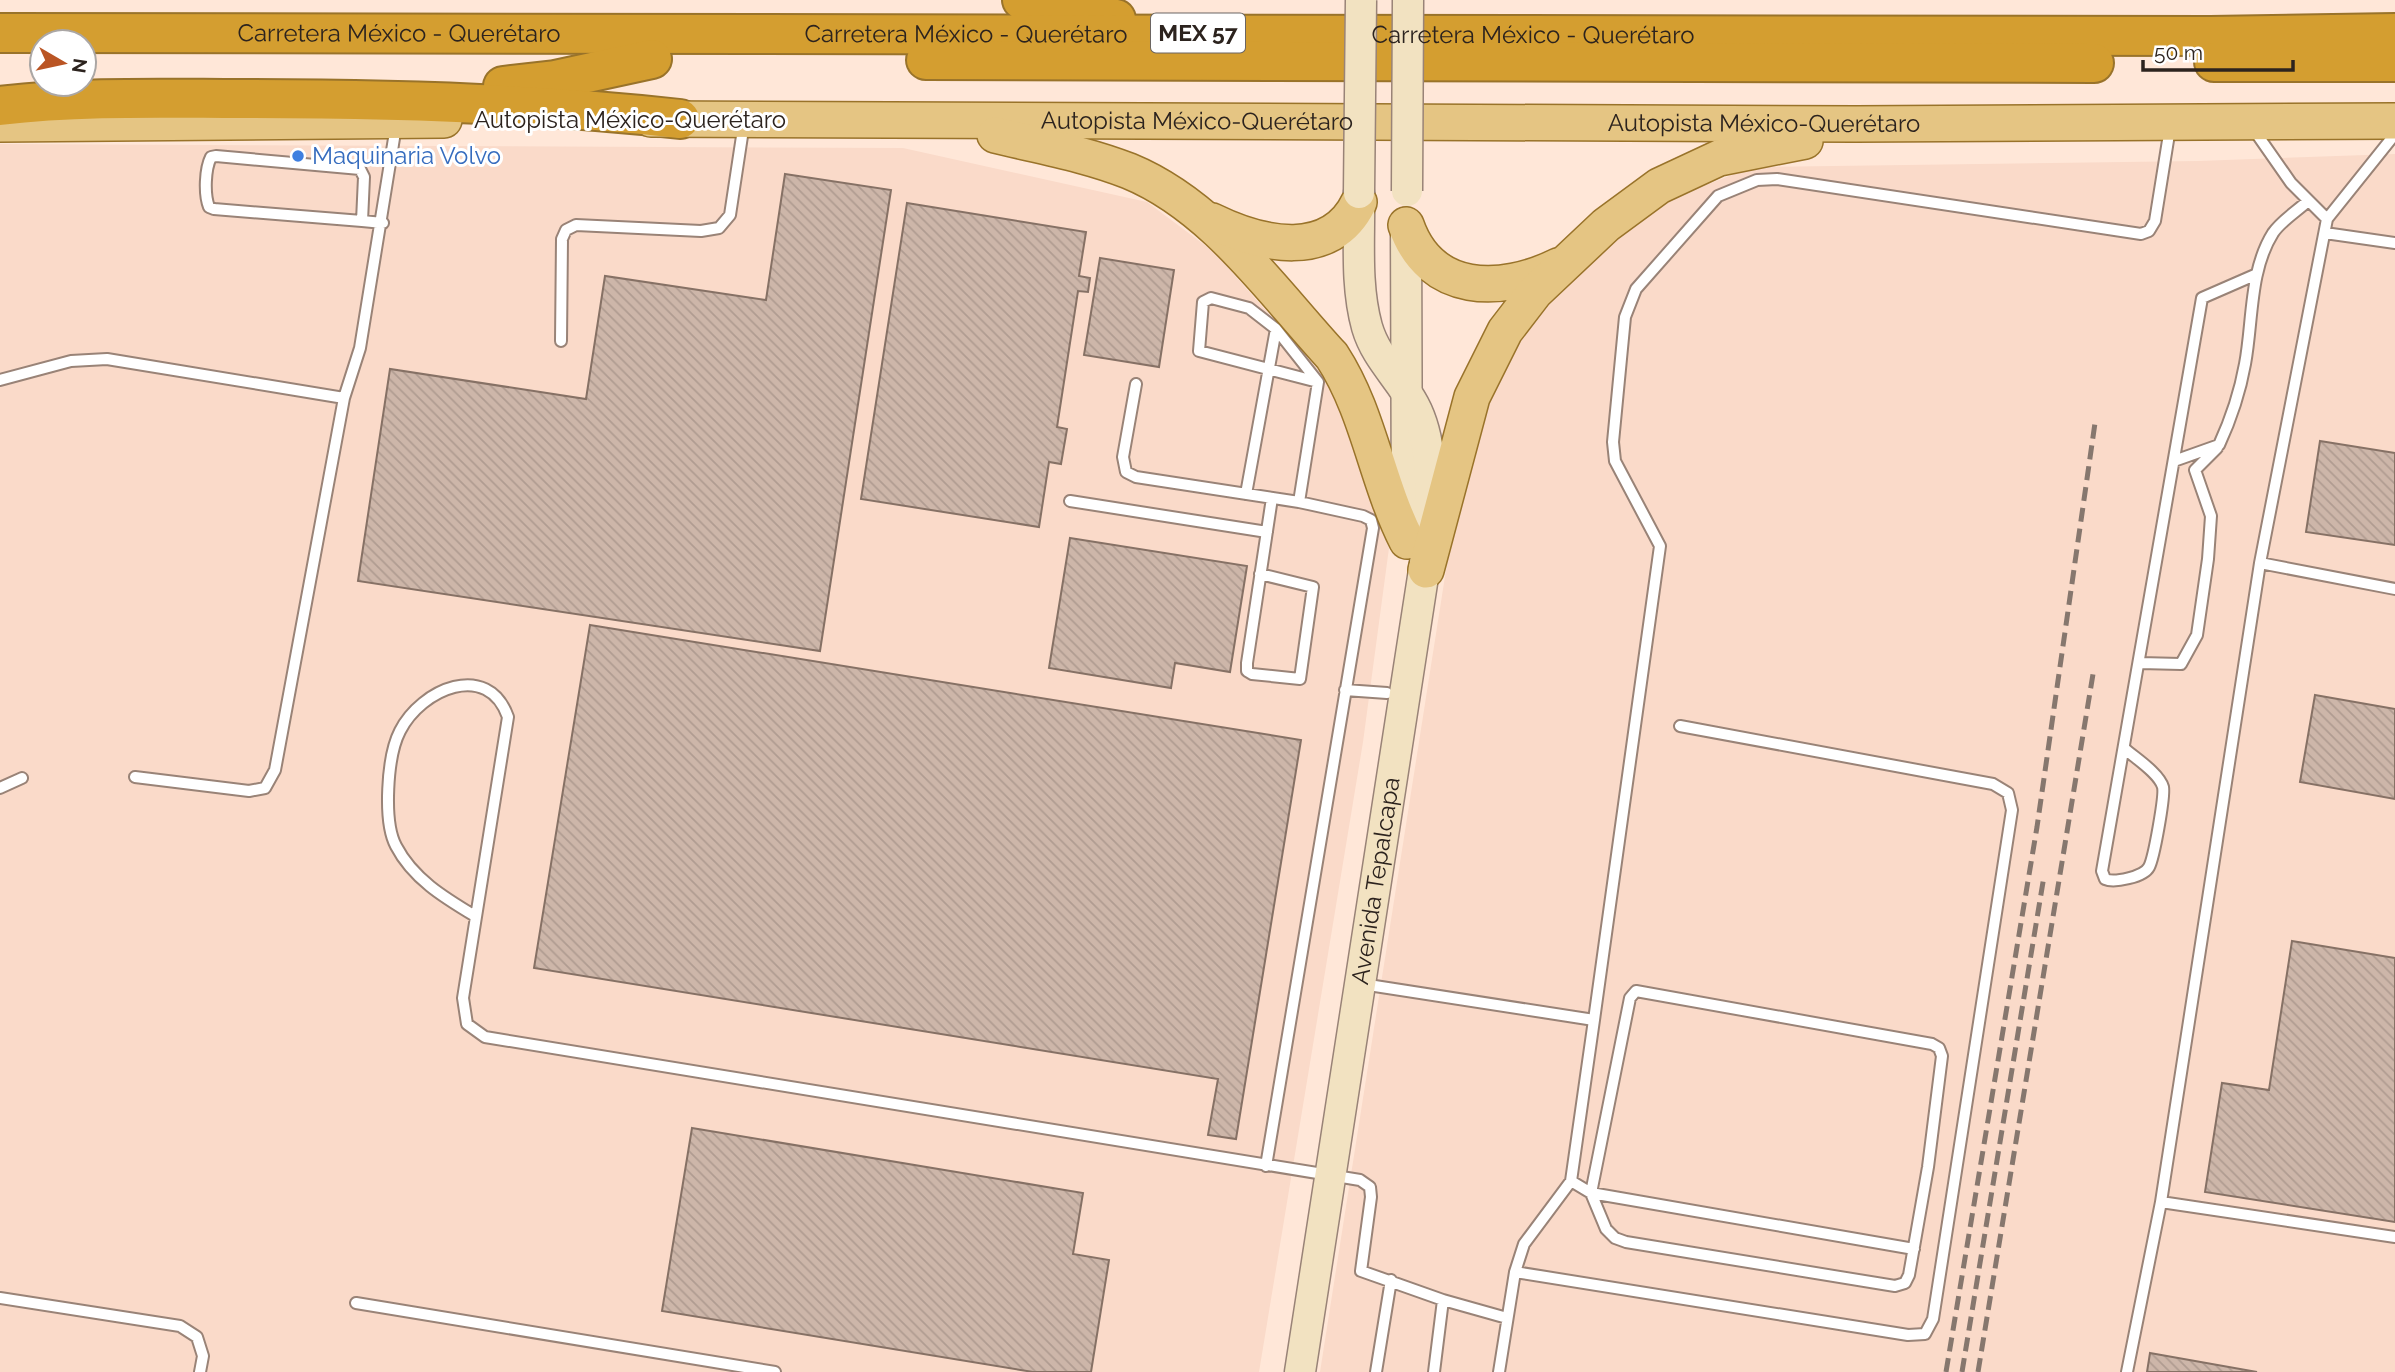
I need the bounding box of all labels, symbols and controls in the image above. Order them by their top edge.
road number: MEX 57 [1151,14,1245,52]
street label: Carretera México - Querétaro [237,18,561,48]
street label: Carretera México - Querétaro [804,19,1128,49]
street label: Carretera México - Querétaro [1371,20,1695,49]
north arrow [28,28,98,98]
scale bar [2143,28,2294,72]
text: 50 m [2154,40,2203,65]
text: N [68,57,92,75]
street label: Autopista México-Querétaro [474,105,786,134]
street label: Autopista México-Querétaro [1041,106,1353,136]
street label: Autopista México-Querétaro [1608,108,1920,138]
place label: Maquinaria Volvo [312,141,501,170]
marker: Maquinaria Volvo [290,148,306,164]
street label: Avenida Tepalcapa [1345,775,1406,986]

